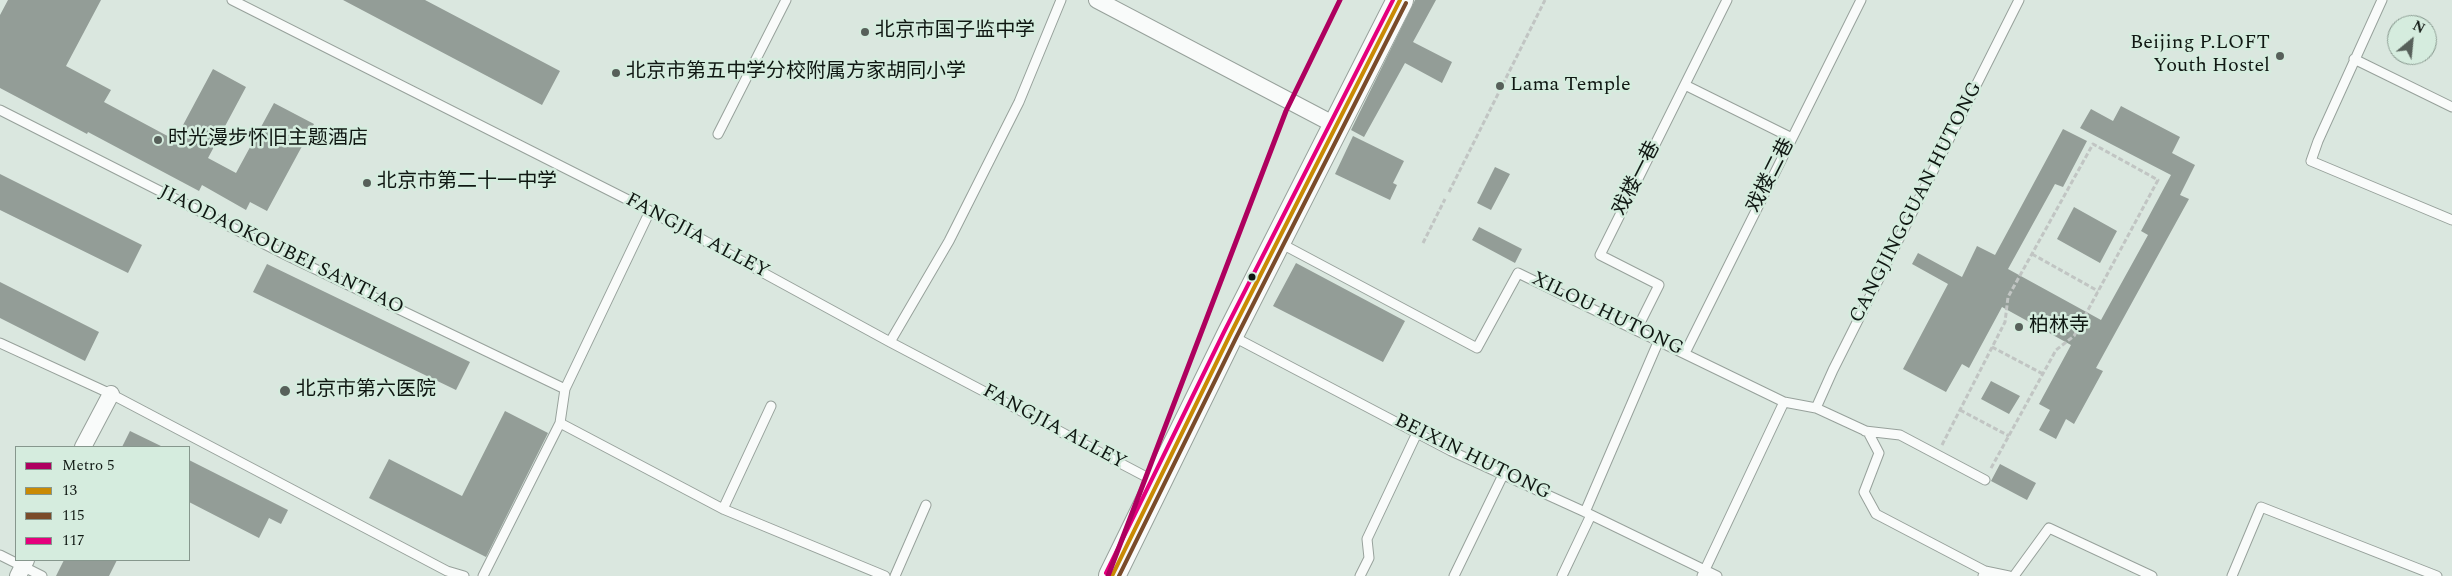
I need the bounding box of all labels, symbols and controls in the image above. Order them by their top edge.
north arrow [2387,15,2437,65]
text: N [2409,15,2429,39]
place label: 北京市国子监中学 [875,20,1035,44]
marker: 北京市国子监中学 [859,26,871,38]
place label: Beijing P.LOFT Youth Hostel [2130,32,2270,79]
marker: Beijing P.LOFT Youth Hostel [2274,50,2286,62]
place label: 北京市第五中学分校附属方家胡同小学 [626,61,966,85]
marker: 北京市第五中学分校附属方家胡同小学 [610,67,622,79]
place label: Lama Temple [1510,74,1631,98]
street label: CANGJINGGUAN HUTONG [1846,79,1988,327]
marker: Lama Temple [1494,80,1506,92]
place label: 时光漫步怀旧主题酒店 [168,128,368,152]
marker: 时光漫步怀旧主题酒店 [152,134,164,146]
street label: 戏楼二巷 [1743,135,1801,217]
street label: 戏楼一巷 [1609,138,1667,220]
place label: 北京市第二十一中学 [377,171,557,195]
marker: 北京市第二十一中学 [361,177,373,189]
street label: JIAODAOKOUBEI SANTIAO [155,181,407,321]
street label: FANGJIA ALLEY [621,189,773,285]
street label: XILOU HUTONG [1527,268,1687,362]
unlabelled marker [1247,272,1257,282]
place label: 柏林寺 [2029,315,2089,339]
marker: 柏林寺 [2013,321,2025,333]
place label: 北京市第六医院 [296,379,436,403]
street label: FANGJIA ALLEY [978,380,1130,476]
marker: 北京市第六医院 [278,384,292,398]
street label: BEIXIN HUTONG [1390,410,1554,506]
legend [15,446,190,561]
text: Metro 5 [62,454,114,477]
text: 13 [62,479,77,502]
text: 115 [62,504,85,527]
text: 117 [62,529,85,552]

